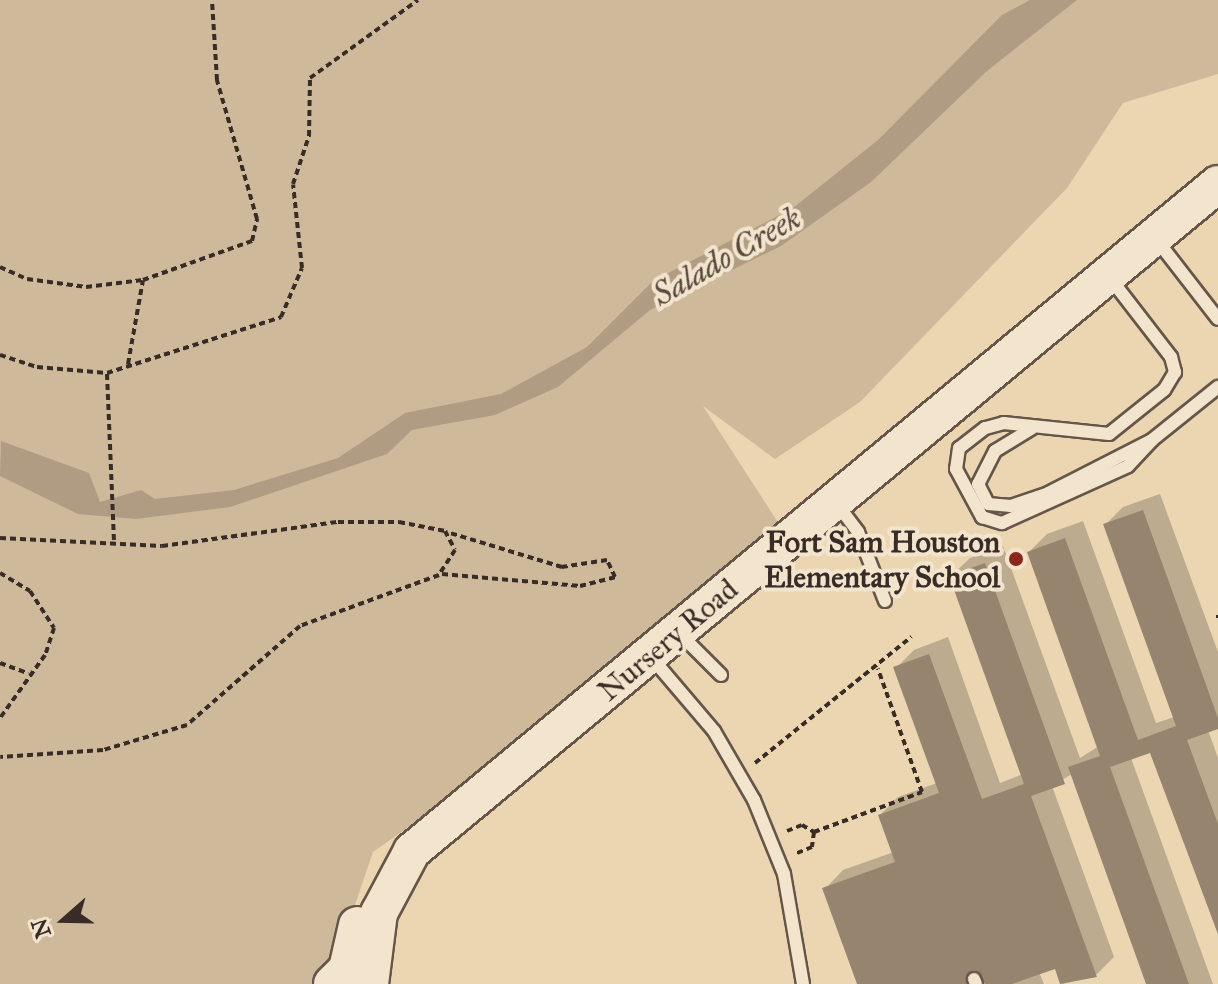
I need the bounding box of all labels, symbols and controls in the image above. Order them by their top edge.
water label: Salado Creek [646,199,808,315]
place label: Fort Sam Houston Elementary School [764,524,1000,594]
marker: Fort Sam Houston Elementary School [1007,550,1025,568]
street label: Nursery Road [591,571,745,709]
north arrow [24,880,104,960]
text: N [25,915,57,942]

